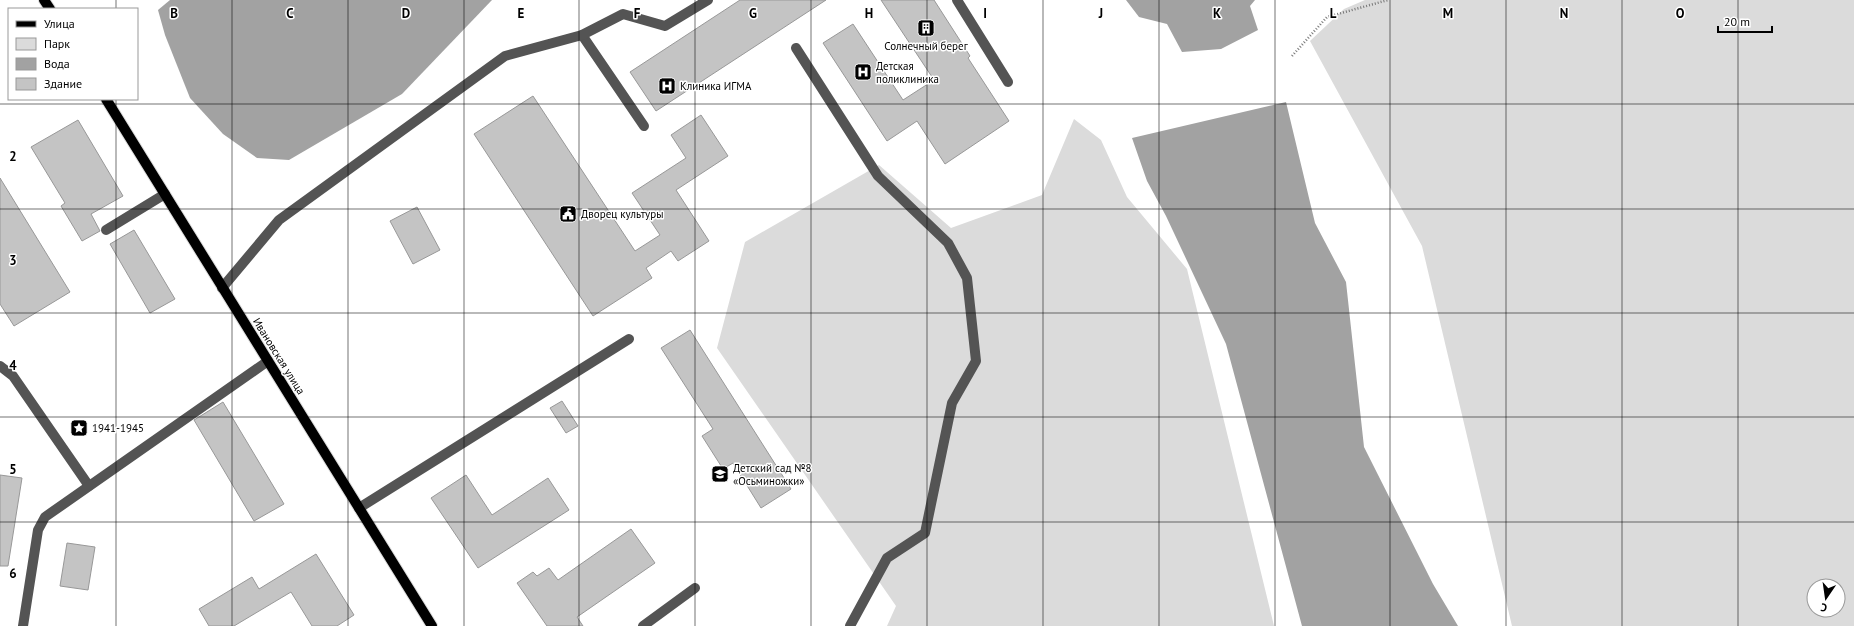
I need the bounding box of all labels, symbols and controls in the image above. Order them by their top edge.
text: B [170,5,178,22]
text: C [286,5,294,22]
text: D [402,5,410,22]
text: E [518,5,525,22]
text: F [634,5,641,22]
text: G [749,5,757,22]
text: H [865,5,873,22]
text: I [983,5,987,22]
text: J [1098,5,1103,22]
text: K [1213,5,1221,22]
text: L [1330,5,1337,22]
text: M [1443,5,1453,22]
text: N [1560,5,1568,22]
text: O [1676,5,1685,22]
legend [8,8,138,100]
scale bar [1718,8,1772,34]
text: 20 m [1724,14,1750,29]
text: Улица [44,16,75,31]
building icon: Солнечный берег [916,18,936,38]
text: Парк [44,36,70,51]
place label: Солнечный берег [884,39,969,53]
text: Вода [44,56,70,71]
place label: Детская поликлиника [876,59,939,86]
hospital icon: Детская поликлиника [853,62,873,82]
text: Здание [44,76,82,91]
hospital icon: Клиника ИГМА [657,76,677,96]
place label: Клиника ИГМА [680,79,752,93]
text: 2 [9,148,17,165]
public building icon: Дворец культуры [558,204,578,224]
place label: Дворец культуры [581,207,663,221]
text: 3 [9,252,17,269]
street label: Ивановская улица [250,315,308,397]
text: 4 [9,357,17,374]
place icon: 1941-1945 [69,418,89,438]
place label: 1941-1945 [92,421,144,435]
text: 5 [9,461,17,478]
place label: Детский сад №8 «Осьминожки» [733,461,812,488]
school or university icon: Детский сад №8 «Осьминожки» [710,464,730,484]
text: 6 [9,565,17,582]
north arrow [1806,578,1846,618]
text: С [1819,600,1828,615]

